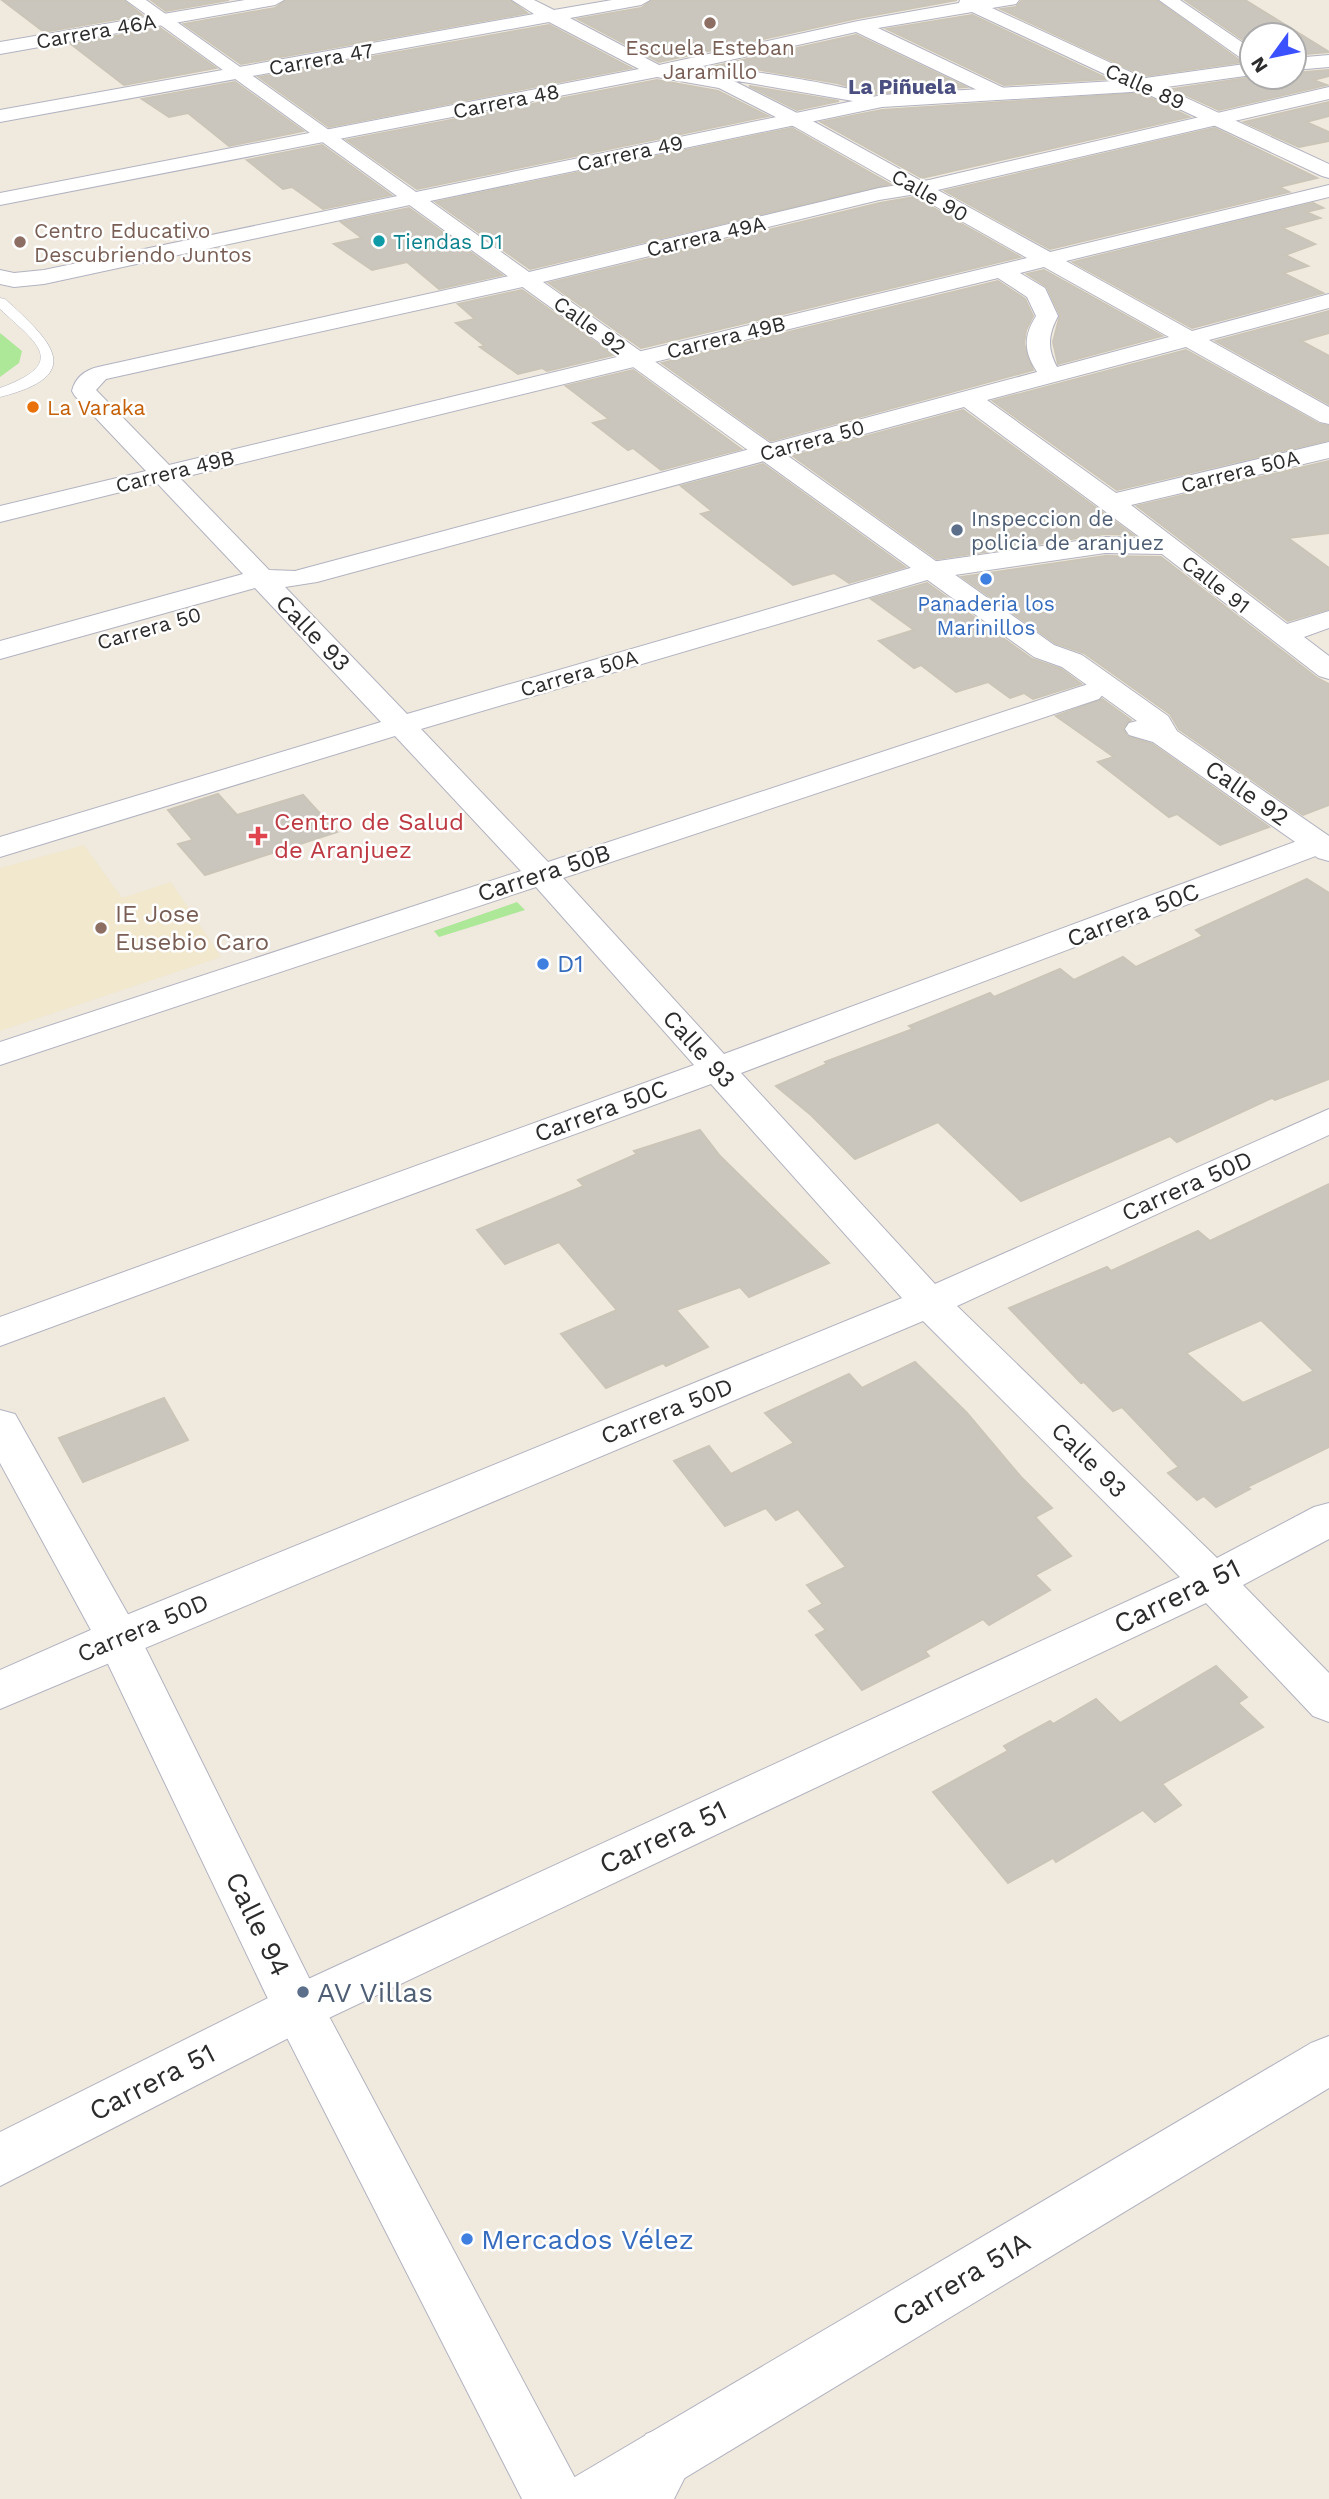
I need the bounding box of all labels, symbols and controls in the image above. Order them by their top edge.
street label: Carrera 46A [34,8,158,54]
marker: Escuela Esteban Jaramillo [702,15,718,31]
north arrow [1238,21,1308,91]
place label: Escuela Esteban Jaramillo [625,35,795,84]
street label: Carrera 47 [267,37,375,80]
text: N [1246,53,1273,77]
street label: Calle 89 [1101,57,1189,115]
district label: La Piñuela [848,74,957,99]
street label: Carrera 48 [451,78,561,124]
street label: Carrera 49 [575,130,685,176]
street label: Calle 90 [887,163,973,227]
street label: Carrera 49A [644,210,768,262]
place label: Centro Educativo Descubriendo Juntos [34,218,252,267]
place label: Tiendas D1 [393,229,503,254]
marker: Tiendas D1 [371,233,387,249]
marker: Centro Educativo Descubriendo Juntos [12,234,28,250]
street label: Calle 92 [549,290,631,360]
street label: Carrera 49B [664,310,788,364]
place label: La Varaka [47,395,145,420]
marker: La Varaka [25,399,41,415]
street label: Carrera 50 [757,414,867,466]
street label: Carrera 49B [113,444,237,498]
street label: Carrera 50A [1178,444,1302,498]
place label: Inspeccion de policia de aranjuez [971,506,1164,555]
marker: Inspeccion de policia de aranjuez [949,522,965,538]
street label: Calle 91 [1177,550,1255,618]
marker: Panaderia los Marinillos [978,571,994,587]
street label: Calle 93 [270,589,356,677]
place label: Panaderia los Marinillos [917,591,1055,640]
street label: Carrera 50 [94,601,204,655]
street label: Carrera 50A [517,644,641,702]
street label: Calle 92 [1200,754,1294,832]
place label: Centro de Salud de Aranjuez [274,808,464,864]
marker: Centro de Salud de Aranjuez [248,826,268,846]
street label: Carrera 50B [474,838,614,908]
street label: Carrera 50C [1063,877,1203,953]
place label: IE Jose Eusebio Caro [115,900,269,956]
marker: IE Jose Eusebio Caro [93,920,109,936]
place label: D1 [557,950,584,978]
marker: D1 [535,956,551,972]
street label: Calle 93 [657,1004,741,1094]
street label: Carrera 50C [531,1074,671,1148]
street label: Carrera 50D [1117,1145,1257,1227]
street label: Carrera 50D [597,1372,737,1450]
street label: Calle 93 [1045,1416,1133,1504]
street label: Carrera 51 [1108,1551,1246,1641]
street label: Carrera 50D [73,1588,213,1668]
street label: Carrera 51 [594,1793,732,1881]
street label: Calle 94 [219,1866,297,1982]
place label: AV Villas [317,1976,433,2009]
marker: AV Villas [295,1984,311,2000]
street label: Carrera 51 [84,2036,220,2128]
place label: Mercados Vélez [481,2223,694,2256]
street label: Carrera 51A [886,2225,1036,2333]
marker: Mercados Vélez [459,2231,475,2247]

